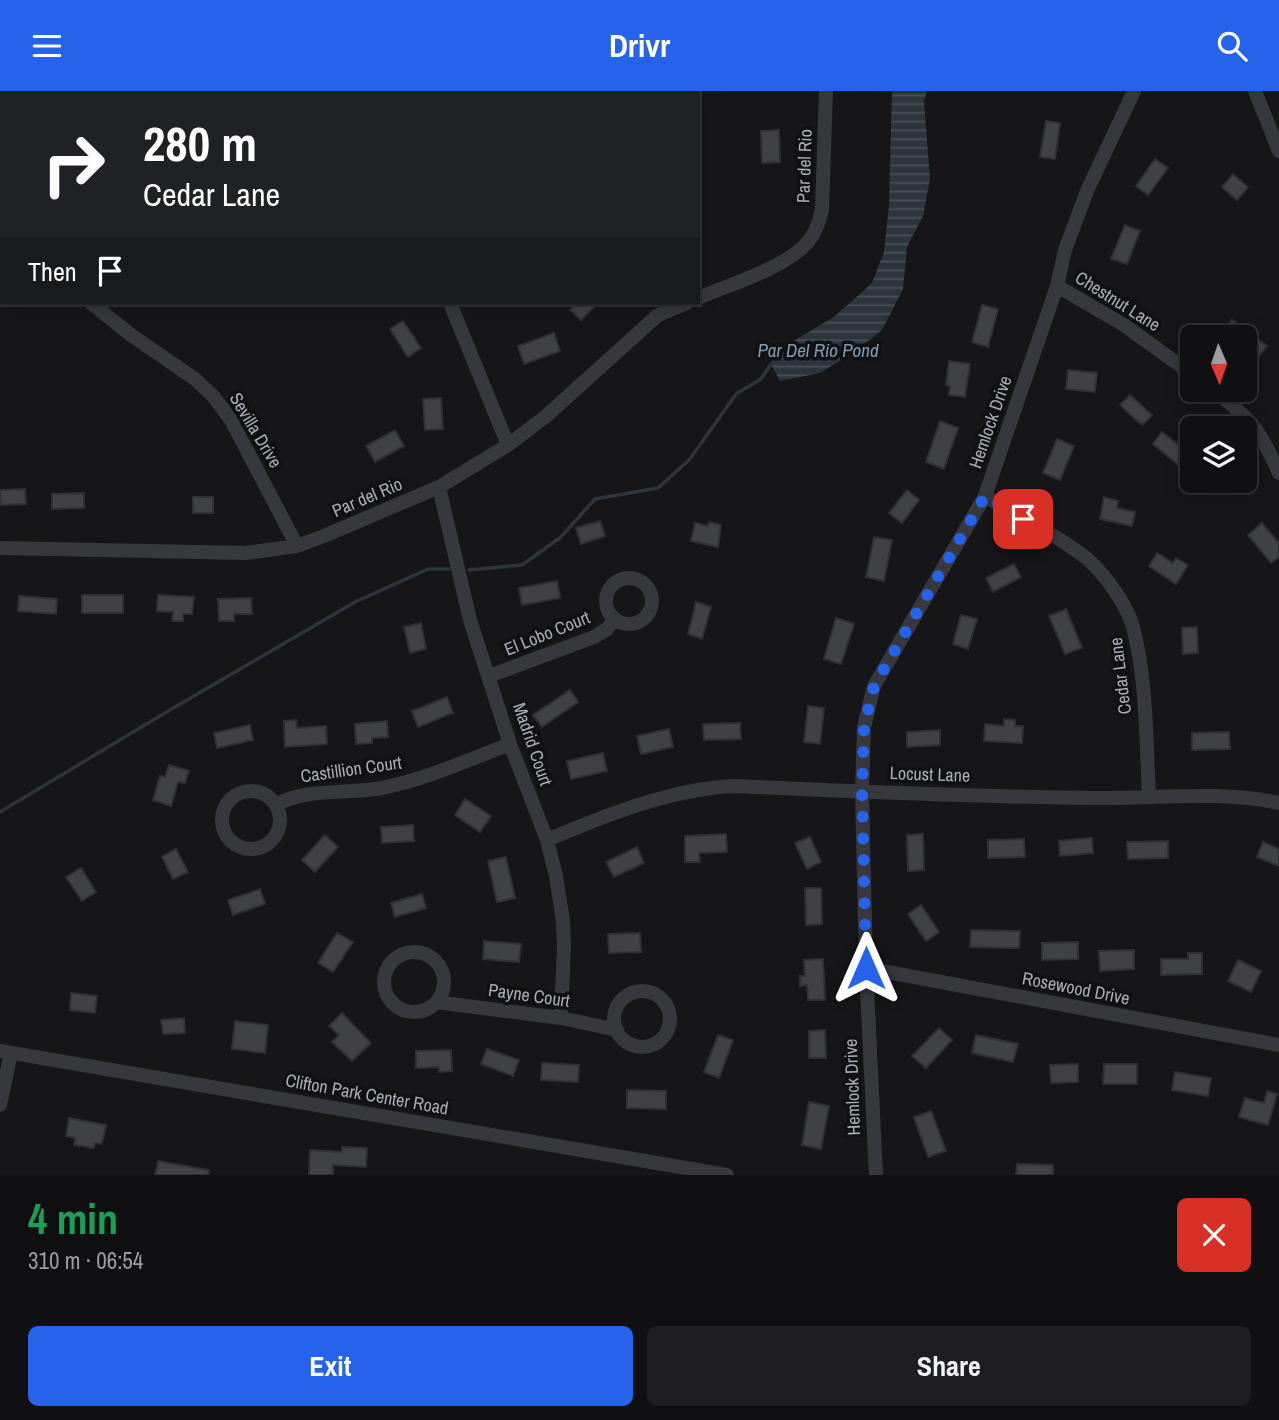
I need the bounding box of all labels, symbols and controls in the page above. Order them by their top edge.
text: Drivr [609,24,670,67]
icon: menu [28,27,66,65]
icon: search [1213,27,1251,65]
text: 280 m [143,110,257,176]
icon: right [28,119,119,210]
street label: Par del Rio [790,129,818,203]
text: Cedar Lane [143,173,280,216]
icon: arrive [91,252,129,290]
text: Then [28,254,77,289]
street label: Chestnut Lane [1071,265,1165,337]
north arrow [1180,325,1256,403]
map controls [1180,325,1257,493]
water label: Par Del Rio Pond [757,337,879,363]
street label: Hemlock Drive [962,372,1018,472]
street label: Sevilla Drive [224,388,288,472]
button: layers [1180,416,1257,493]
street label: Par del Rio [328,471,406,523]
pin [993,489,1053,549]
icon: arrive [1004,500,1042,538]
street label: El Lobo Court [500,605,594,661]
street label: Cedar Lane [1103,636,1137,716]
street label: Madrid Court [507,699,559,789]
street label: Castillion Court [299,750,403,788]
street label: Locust Lane [889,760,971,788]
position arrow [829,931,903,1005]
street label: Rosewood Drive [1020,965,1132,1011]
street label: Payne Court [487,977,571,1013]
street label: Hemlock Drive [838,1038,866,1136]
street label: Clifton Park Center Road [284,1067,450,1121]
text: 4 min [28,1191,118,1247]
button: close [1177,1198,1251,1272]
text: 310 m · 06:54 [28,1245,143,1276]
button: Exit [28,1326,633,1406]
button: Share [647,1326,1251,1406]

